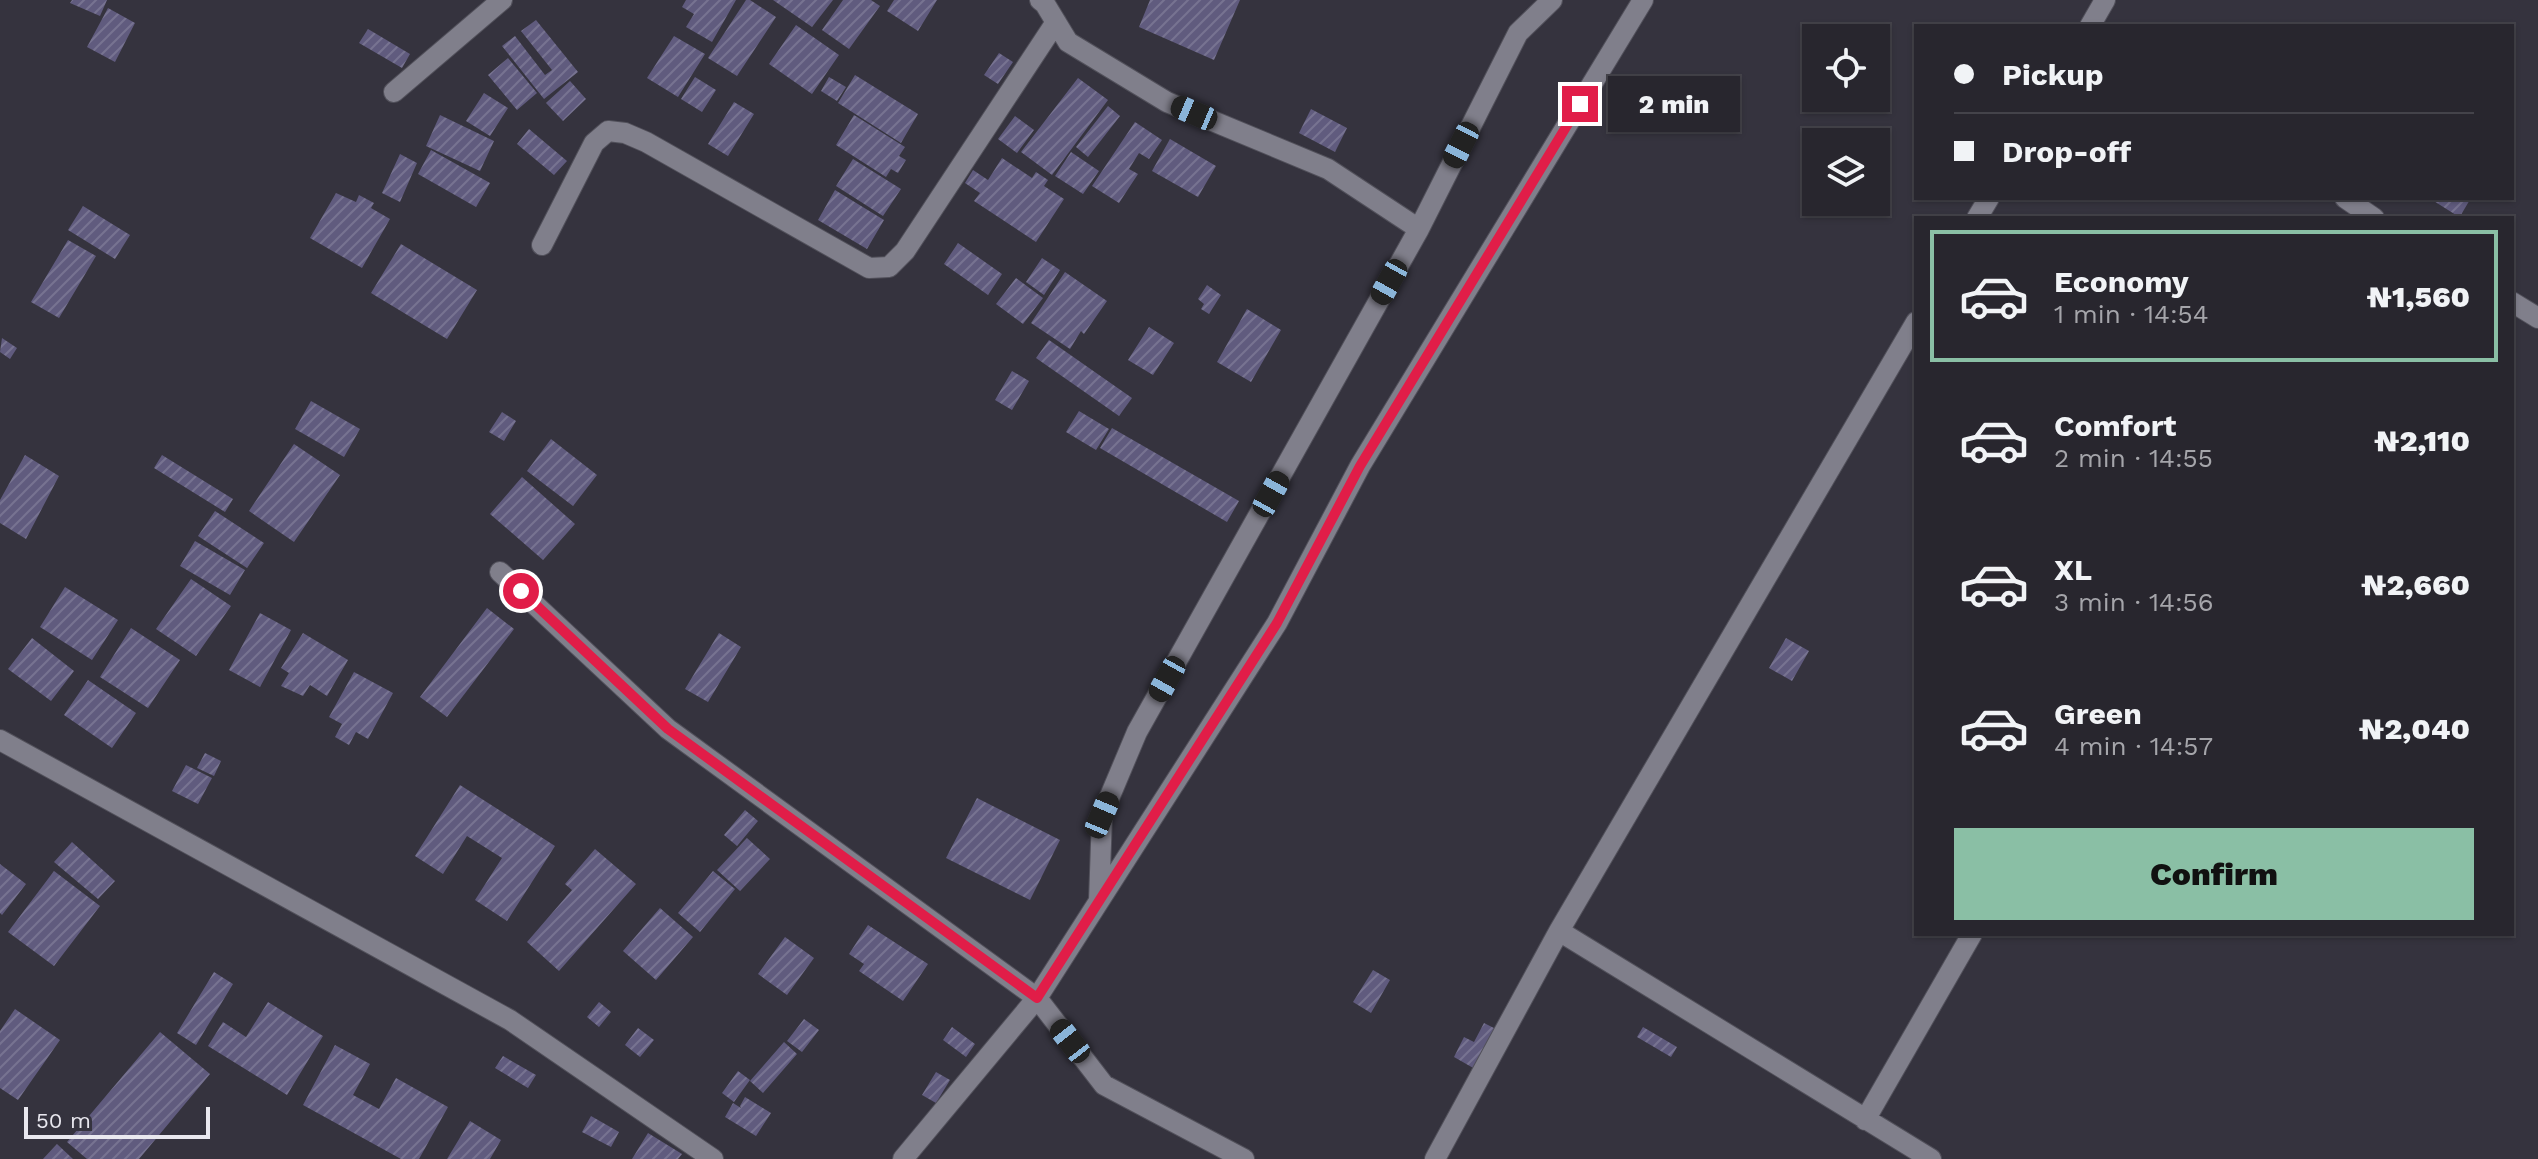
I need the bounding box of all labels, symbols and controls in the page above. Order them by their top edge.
map controls [1802,24,1890,216]
button: locate [1802,24,1890,112]
text: Pickup [2002,57,2104,92]
callout: 2 min [1608,76,1740,132]
route end [1562,86,1598,122]
text: 2 min [1639,89,1709,119]
car [1167,93,1221,133]
car [1439,118,1483,172]
button: layers [1802,128,1890,216]
text: Drop-off [2002,134,2131,169]
car [1367,255,1411,309]
icon: car [1958,260,2030,332]
text: Economy [2054,264,2189,299]
text: ₦1,560 [2367,279,2470,314]
text: 1 min · 14:54 [2054,299,2209,329]
icon: car [1958,404,2030,476]
text: Comfort [2054,408,2176,443]
text: ₦2,110 [2374,423,2470,458]
text: 2 min · 14:55 [2054,443,2213,473]
car [1249,467,1293,521]
icon: car [1958,548,2030,620]
text: XL [2054,552,2092,587]
text: ₦2,660 [2361,567,2470,602]
route start [503,573,539,609]
text: 3 min · 14:56 [2054,587,2214,617]
car [1145,652,1189,706]
icon: car [1958,692,2030,764]
text: Green [2054,696,2142,731]
text: ₦2,040 [2359,711,2470,746]
text: 4 min · 14:57 [2054,731,2213,761]
car [1082,788,1122,842]
button: Confirm [1954,828,2474,920]
car [1046,1015,1094,1067]
scale bar [24,1103,210,1139]
text: 50 m [36,1108,91,1133]

